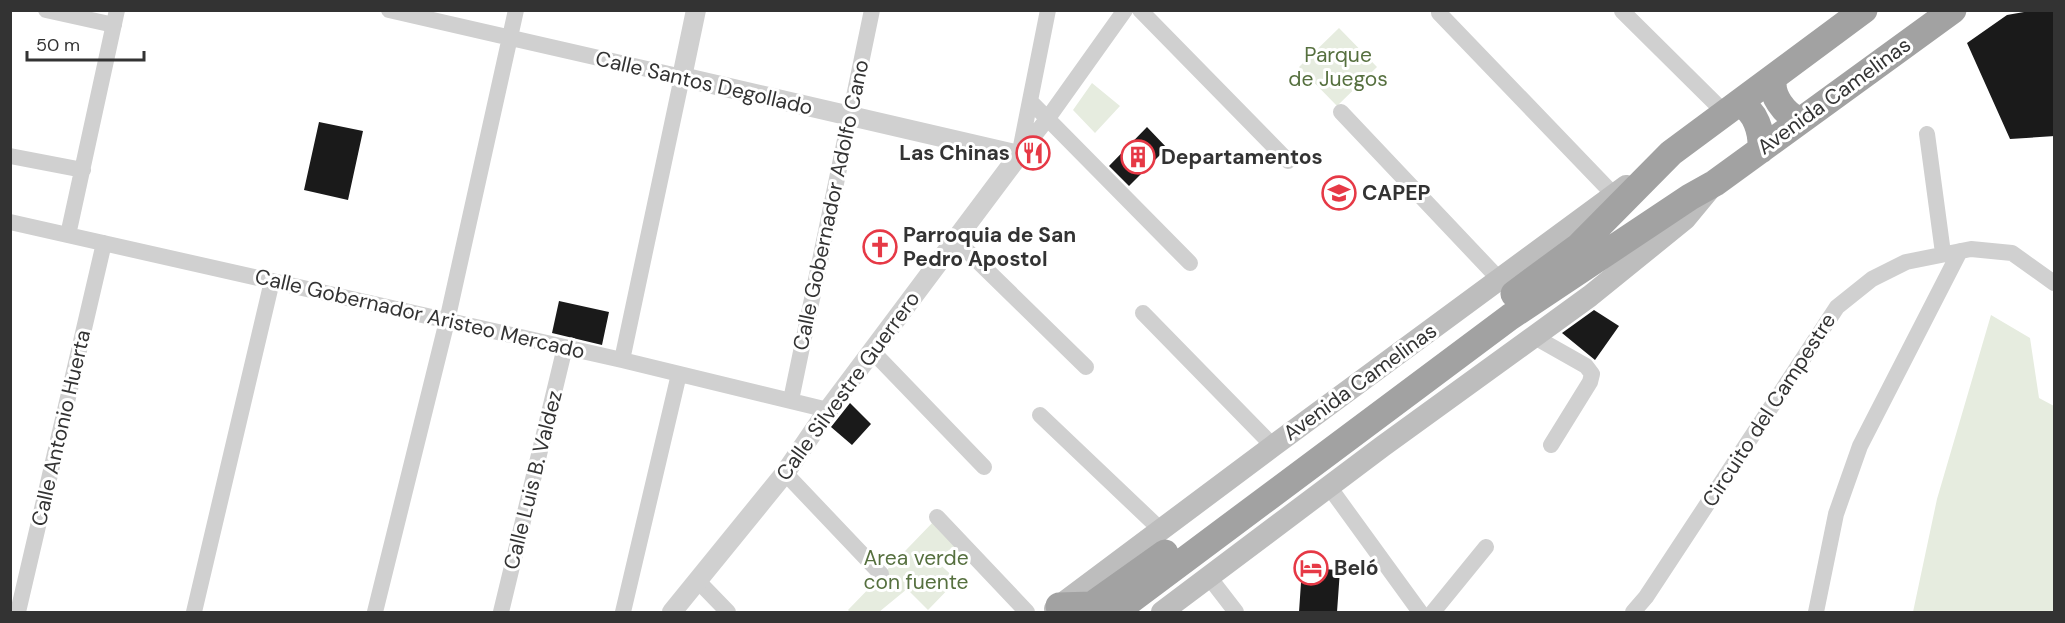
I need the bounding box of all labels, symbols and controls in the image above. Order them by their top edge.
scale bar [27,24,144,62]
street label: Avenida Camelinas [1752,31,1916,161]
text: 50 m [36,33,80,57]
park label: Parque de Juegos [1288,41,1388,93]
street label: Calle Santos Degollado [593,44,815,122]
street label: Calle Gobernador Adolfo Cano [786,57,876,353]
restaurant icon: Las Chinas [1015,135,1051,171]
place label: Las Chinas [899,139,1010,167]
building icon: Departamentos [1120,139,1156,175]
place label: Departamentos [1161,143,1323,171]
school or university icon: CAPEP [1321,175,1357,211]
place label: CAPEP [1362,179,1430,207]
place label: Parroquia de San Pedro Apostol [903,221,1076,273]
church icon: Parroquia de San Pedro Apostol [862,229,898,265]
street label: Calle Gobernador Aristeo Mercado [252,262,588,366]
street label: Calle Silvestre Guerrero [770,286,926,486]
street label: Circuito del Campestre [1696,308,1842,512]
street label: Avenida Camelinas [1278,317,1442,447]
street label: Calle Antonio Huerta [25,327,97,529]
street label: Calle Luis B. Valdez [497,387,569,573]
park label: Area verde con fuente [863,544,969,596]
hotel icon: Beló [1293,550,1329,586]
place label: Beló [1334,554,1378,582]

